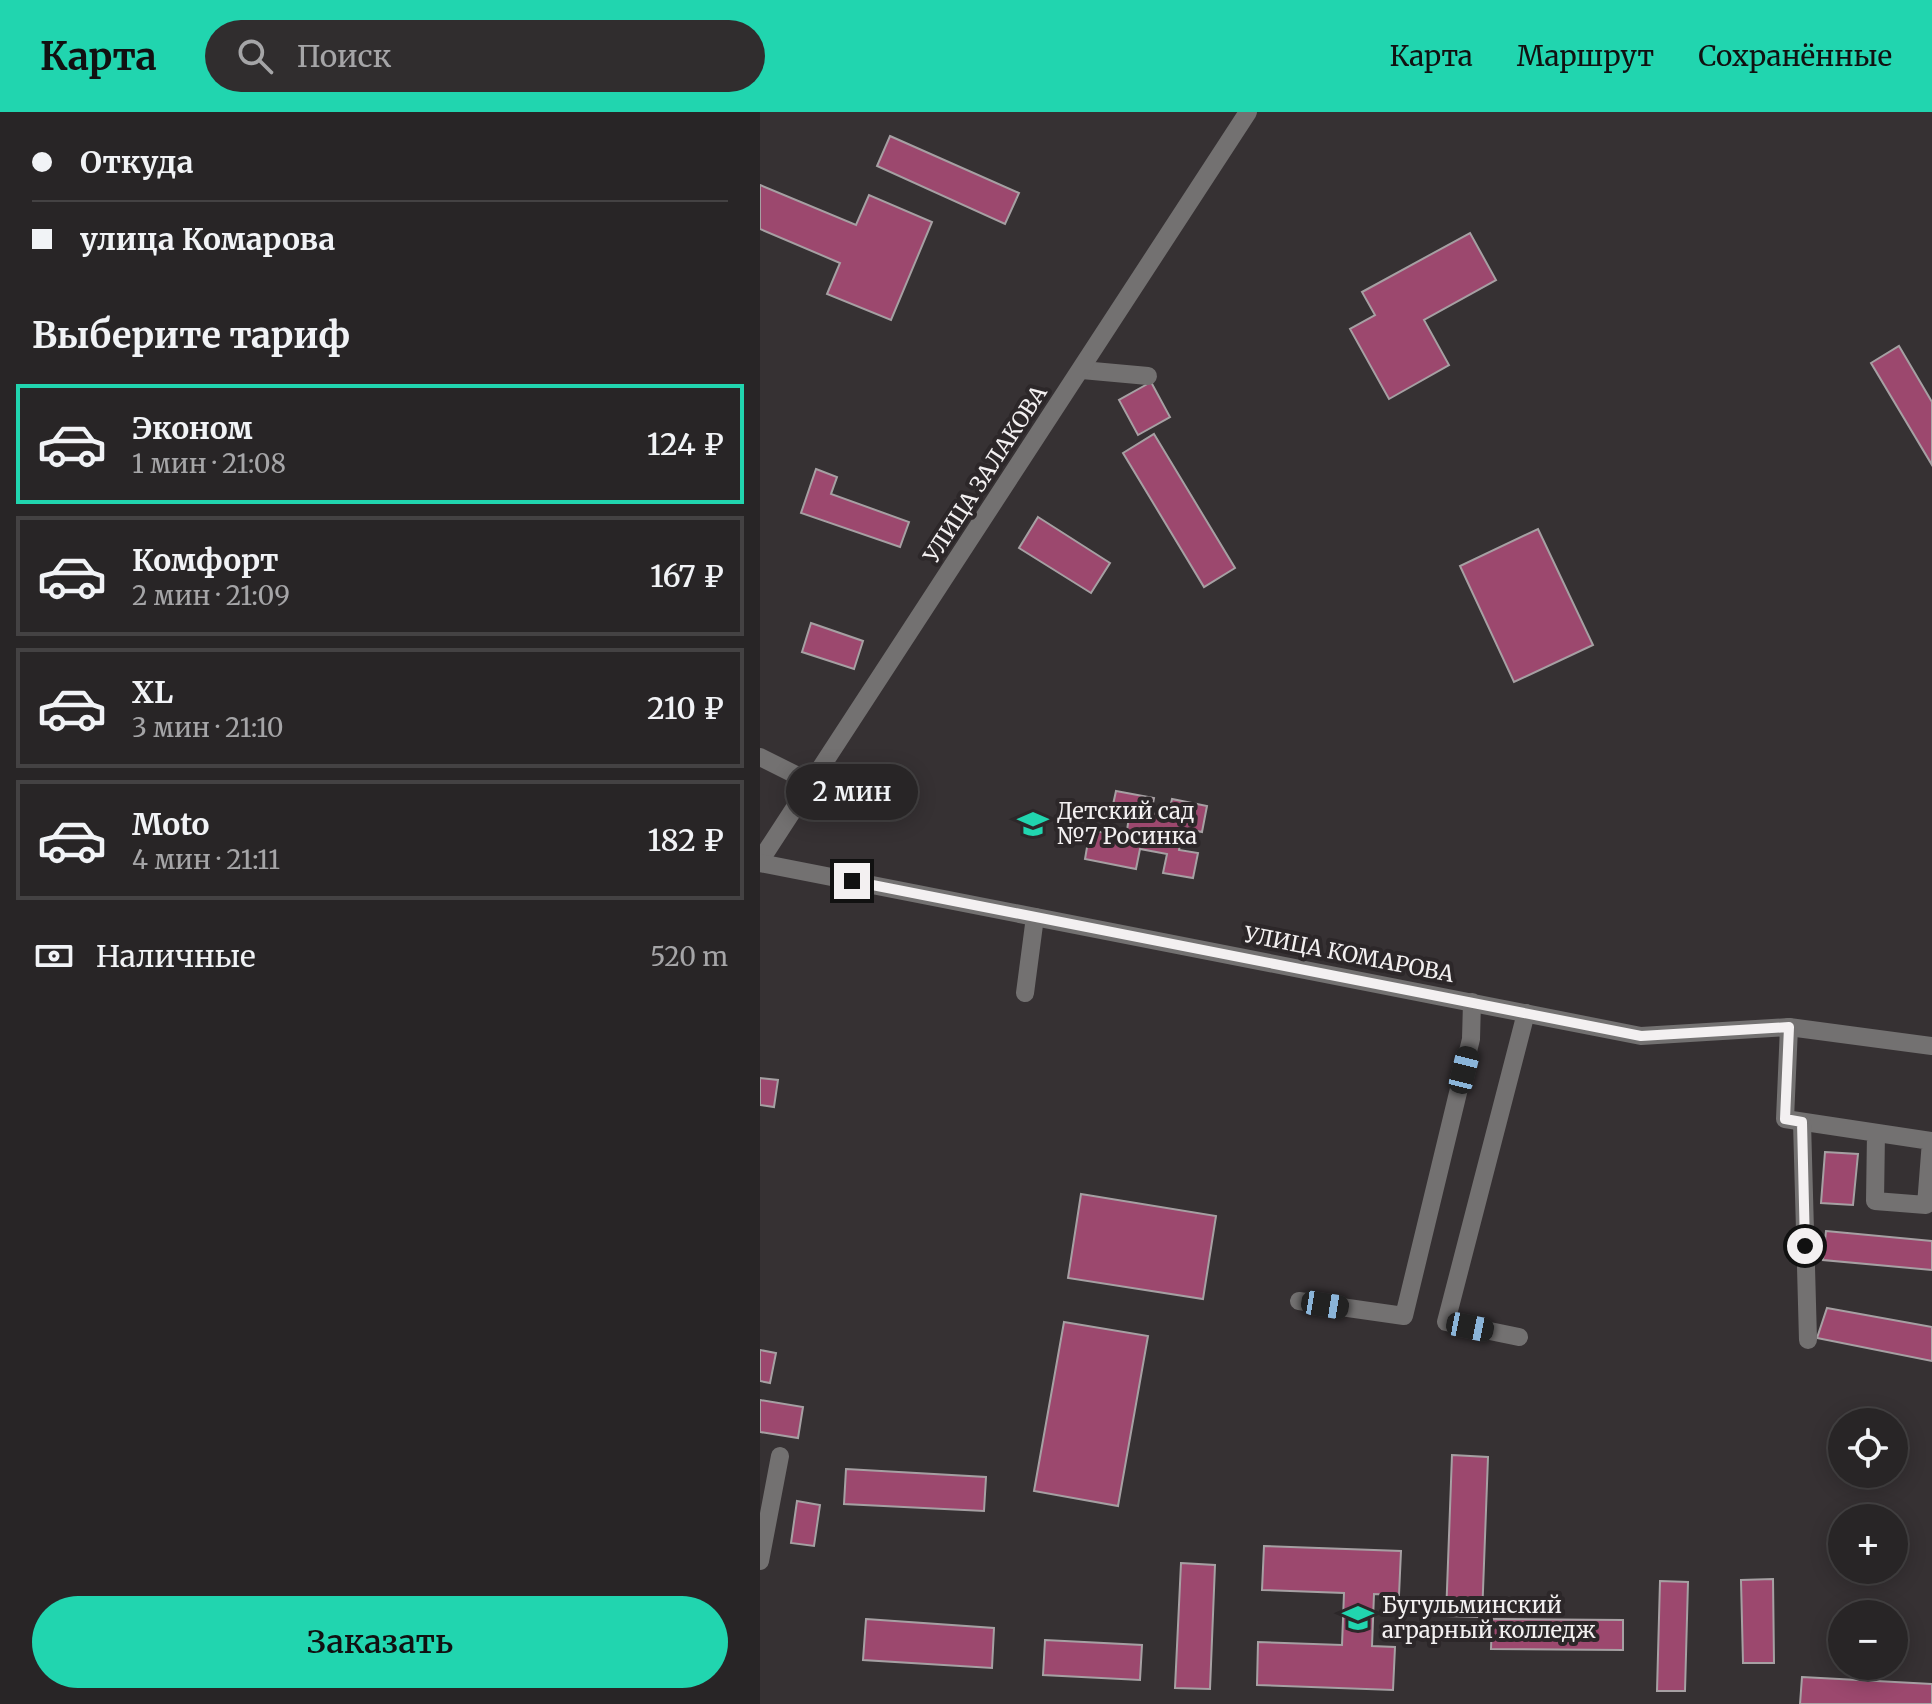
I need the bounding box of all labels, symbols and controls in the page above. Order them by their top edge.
search box [205,20,765,92]
text: Карта [40,33,157,80]
icon: search [233,34,277,78]
text: Поиск [297,37,392,75]
text: Карта [1389,38,1473,74]
text: Маршрут [1517,38,1654,74]
text: Сохранённые [1698,38,1892,74]
text: Откуда [80,143,193,181]
text: улица Комарова [80,220,335,258]
text: Выберите тариф [32,313,350,358]
street label: УЛИЦА ЗАЛАКОВА [917,380,1053,569]
icon: car [36,408,108,480]
text: Эконом [132,409,253,447]
text: 124 ₽ [647,425,724,463]
text: 1 мин · 21:08 [132,447,286,480]
icon: car [36,540,108,612]
text: Комфорт [132,541,279,579]
text: 167 ₽ [650,557,724,595]
text: 2 мин · 21:09 [132,579,290,612]
icon: car [36,672,108,744]
text: XL [132,673,173,711]
text: 210 ₽ [647,689,724,727]
text: 3 мин · 21:10 [132,711,284,744]
callout: 2 мин [786,765,918,821]
text: 2 мин [813,775,891,808]
place label: Детский сад №7 Росинка [1057,797,1197,850]
icon: car [36,804,108,876]
text: Moto [132,805,210,843]
school or university icon: Детский сад №7 Росинка [1016,807,1050,841]
text: 182 ₽ [648,821,724,859]
text: 4 мин · 21:11 [132,843,280,876]
route end [834,863,870,899]
street label: УЛИЦА КОМАРОВА [1241,920,1457,988]
icon: cash [32,934,76,978]
text: Наличные [96,937,256,975]
text: 520 m [650,940,728,973]
car [1447,1044,1481,1096]
route start [1787,1228,1823,1264]
car [1299,1289,1351,1321]
car [1444,1311,1496,1343]
map controls [1828,1408,1908,1680]
button: locate [1828,1408,1908,1488]
button: + [1828,1504,1908,1584]
place label: Бугульминский аграрный колледж [1382,1591,1596,1644]
button: Заказать [32,1596,728,1688]
button: − [1828,1600,1908,1680]
school or university icon: Бугульминский аграрный колледж [1341,1601,1375,1635]

